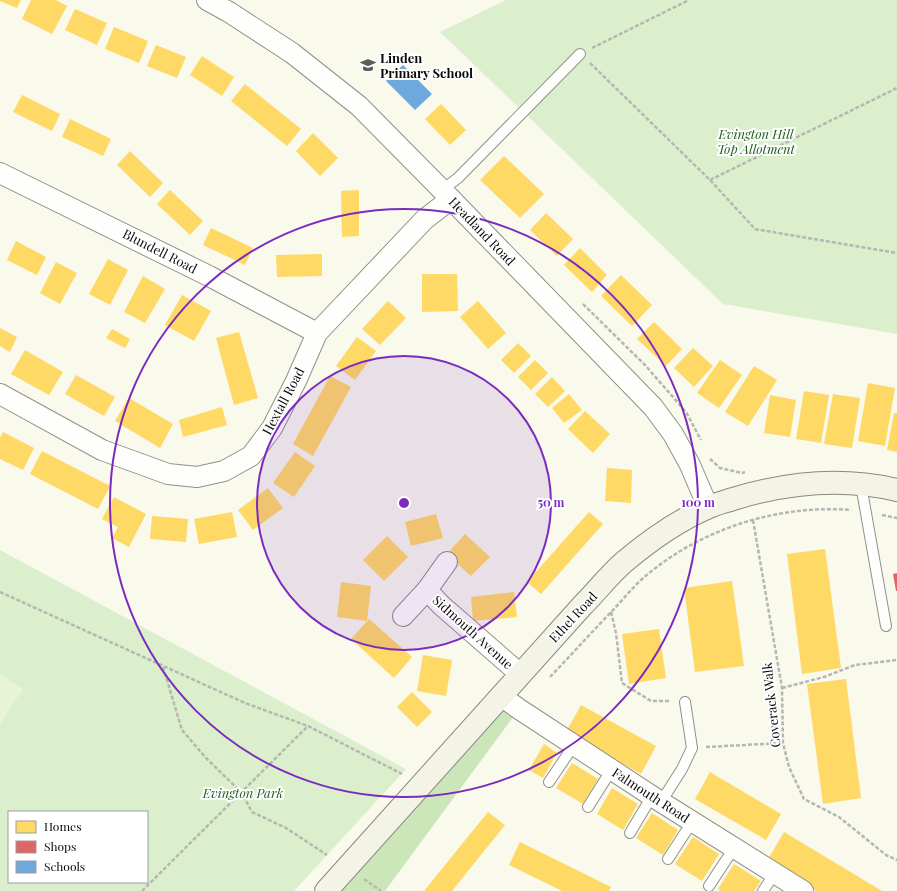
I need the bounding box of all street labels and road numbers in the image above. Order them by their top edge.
street label: Headland Road [445,193,520,269]
street label: Blundell Road [120,225,201,277]
street label: Hextall Road [258,364,308,437]
street label: Ethel Road [545,587,601,646]
street label: Sidmouth Avenue [430,591,517,673]
street label: Coverack Walk [757,661,783,749]
street label: Falmouth Road [609,763,693,826]

